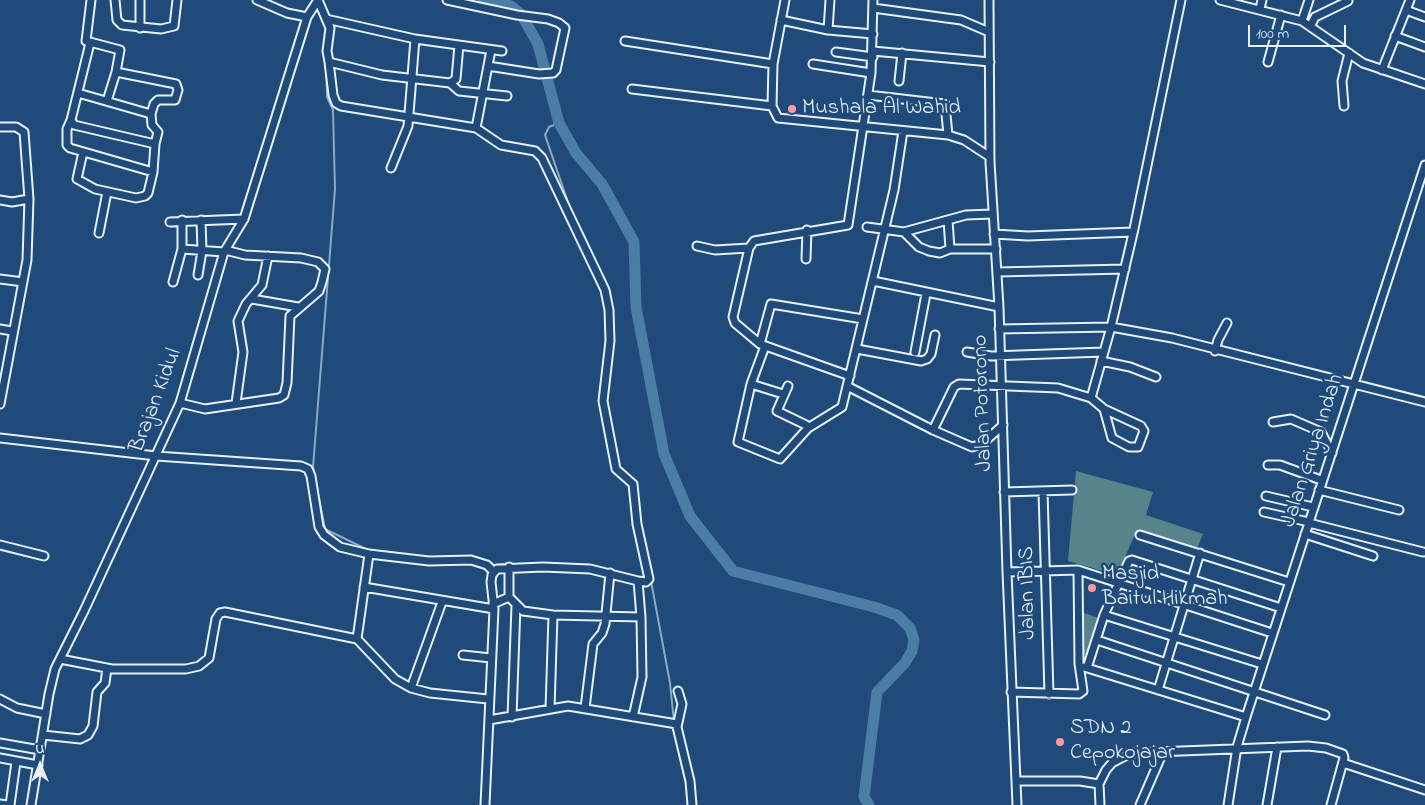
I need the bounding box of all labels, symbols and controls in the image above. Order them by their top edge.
scale bar [1250,15,1348,47]
text: 100 m [1256,23,1289,45]
place label: Mushala Al Wahid [802,96,961,122]
marker: Mushala Al Wahid [786,103,798,115]
street label: Jalan Potorono [968,334,1000,472]
street label: Brajan Kidul [125,345,189,457]
street label: Jalan Griya Indah [1277,371,1351,531]
street label: Jalan IBIS [1015,546,1043,640]
place label: Masjid Baitul Hikmah [1102,562,1228,614]
marker: Masjid Baitul Hikmah [1086,582,1098,594]
place label: SDN 2 Cepokojajar [1070,716,1175,768]
marker: SDN 2 Cepokojajar [1054,736,1066,748]
text: U [36,739,44,760]
north arrow [15,740,65,790]

